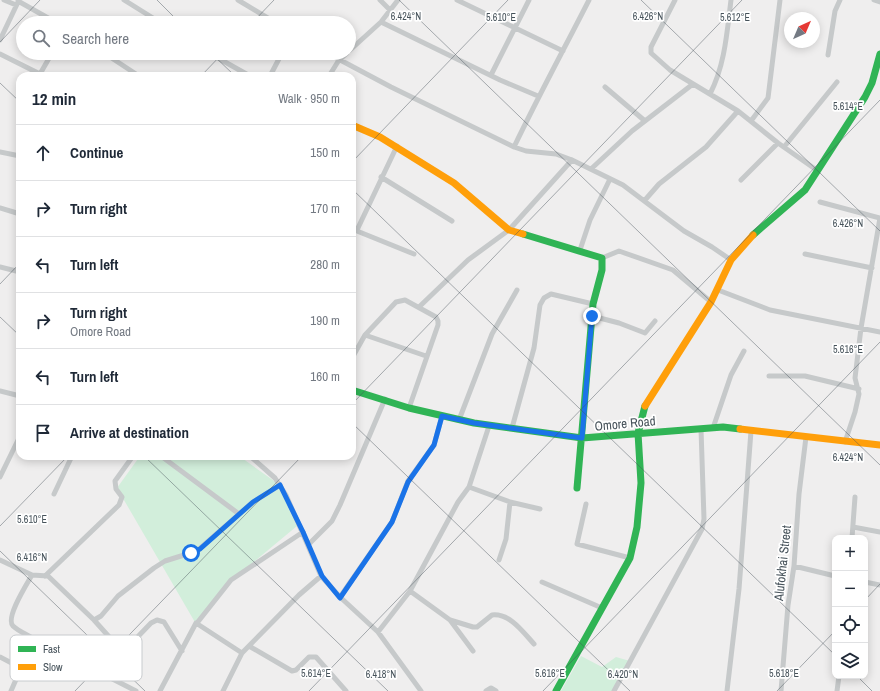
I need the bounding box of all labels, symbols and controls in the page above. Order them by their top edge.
text: 6.424°N [391,10,421,23]
text: 6.426°N [633,10,663,23]
text: 5.610°E [486,11,516,24]
text: 5.612°E [720,11,750,24]
north arrow [784,12,820,48]
search box [16,16,356,60]
icon: search [30,27,52,49]
text: Search here [62,28,129,49]
text: 12 min [32,87,76,110]
text: Walk · 950 m [278,90,340,107]
text: 5.614°E [833,100,863,113]
icon: ahead [32,142,54,164]
text: Continue [70,142,123,163]
text: 150 m [310,144,340,161]
icon: right [32,198,54,220]
text: Turn right [70,198,127,219]
text: 170 m [310,200,340,217]
text: 6.426°N [833,217,863,230]
icon: left [32,254,54,276]
text: Turn left [70,254,118,275]
text: 280 m [310,256,340,273]
text: Turn right [70,302,127,323]
route end [583,307,601,325]
icon: right [32,310,54,332]
text: 190 m [310,312,340,329]
text: Omore Road [70,323,131,340]
text: 5.616°E [833,343,863,356]
icon: left [32,366,54,388]
text: Turn left [70,366,118,387]
text: 160 m [310,368,340,385]
street label: Omore Road [594,412,656,435]
icon: arrive [32,422,54,444]
text: Arrive at destination [70,422,189,443]
text: 6.424°N [833,451,863,464]
text: 5.610°E [17,513,47,526]
street label: Alufokhai Street [770,524,795,603]
map controls [832,535,868,679]
button: + [832,535,868,571]
route start [182,544,200,562]
text: 6.416°N [17,551,47,564]
button: − [832,571,868,607]
button: locate [832,607,868,643]
legend [10,635,142,681]
text: Fast [43,642,61,656]
button: layers [832,643,868,679]
text: Slow [43,660,63,674]
text: 5.614°E [301,667,331,680]
text: 5.616°E [535,667,565,680]
text: 5.618°E [769,667,799,680]
text: 6.418°N [366,668,396,681]
text: 6.420°N [608,668,638,681]

